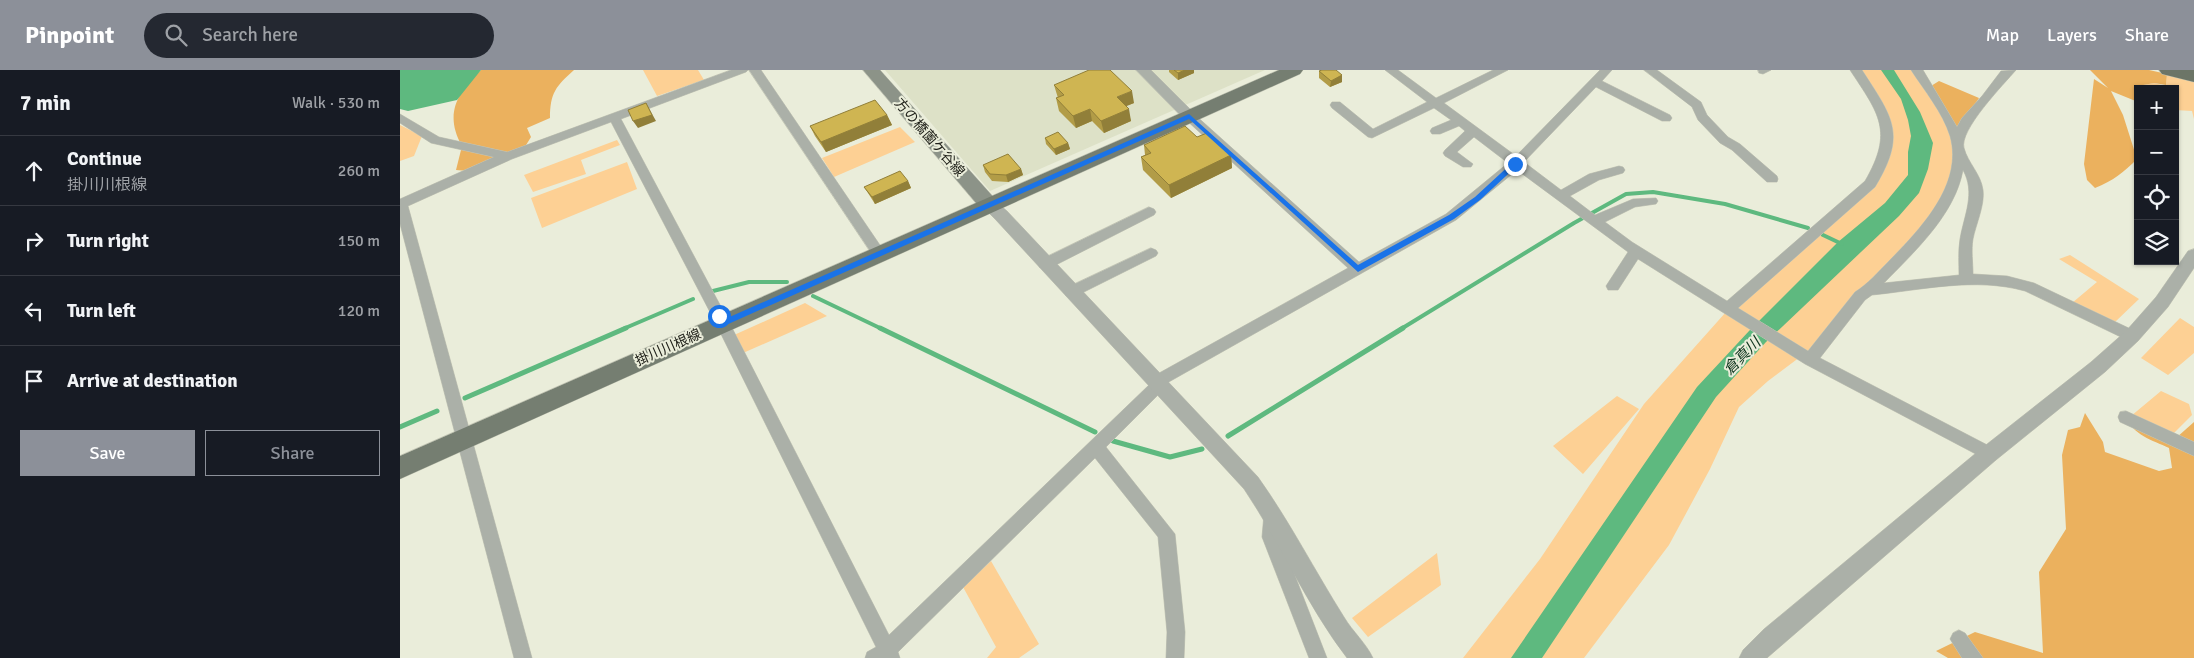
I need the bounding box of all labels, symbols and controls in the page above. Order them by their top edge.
search box [144,13,494,58]
text: Pinpoint [25,20,114,50]
icon: search [162,21,190,49]
text: Search here [202,23,298,47]
text: Map [1986,24,2019,46]
text: Layers [2047,24,2097,46]
text: Share [2125,24,2169,46]
map controls [2134,85,2179,265]
button: + [2134,85,2179,130]
text: 7 min [20,90,71,116]
text: Walk · 530 m [292,93,380,113]
street label: 方の橋薗ケ谷線 [891,95,968,180]
button: − [2134,130,2179,175]
text: Continue [67,147,142,171]
route end [1504,153,1527,176]
icon: ahead [20,157,48,185]
text: 260 m [338,161,380,181]
text: 掛川川根線 [67,175,147,195]
button: locate [2134,175,2179,220]
button: layers [2134,220,2179,265]
icon: right [20,227,48,255]
text: Turn right [67,229,149,253]
text: 150 m [338,231,380,251]
icon: left [20,297,48,325]
text: Turn left [67,299,136,323]
text: 120 m [338,301,380,321]
route start [708,305,731,328]
street label: 掛川川根線 [633,325,704,369]
water label: 倉真川 [1720,332,1766,378]
icon: arrive [20,367,48,395]
text: Arrive at destination [67,369,238,393]
button: Save [20,430,195,476]
button: Share [205,430,380,476]

